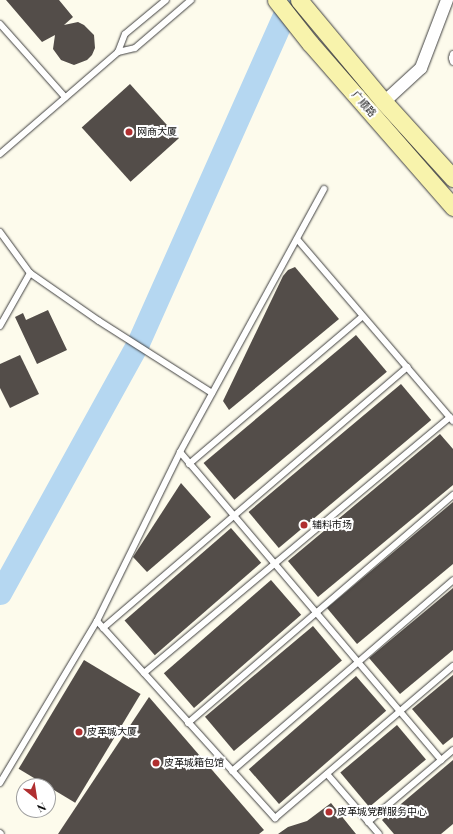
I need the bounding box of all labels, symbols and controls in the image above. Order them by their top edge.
street label: 广顺路 [350,89,378,119]
place label: 网商大厦 [137,126,177,138]
marker: 网商大厦 [124,127,134,137]
place label: 辅料市场 [312,519,352,531]
marker: 辅料市场 [299,520,309,530]
place label: 皮革城大厦 [87,726,137,738]
marker: 皮革城大厦 [74,727,84,737]
place label: 皮革城箱包馆 [164,757,224,769]
marker: 皮革城箱包馆 [151,758,161,768]
north arrow [16,778,56,818]
text: N [35,799,49,816]
place label: 皮革城党群服务中心 [337,806,427,818]
marker: 皮革城党群服务中心 [324,807,334,817]

